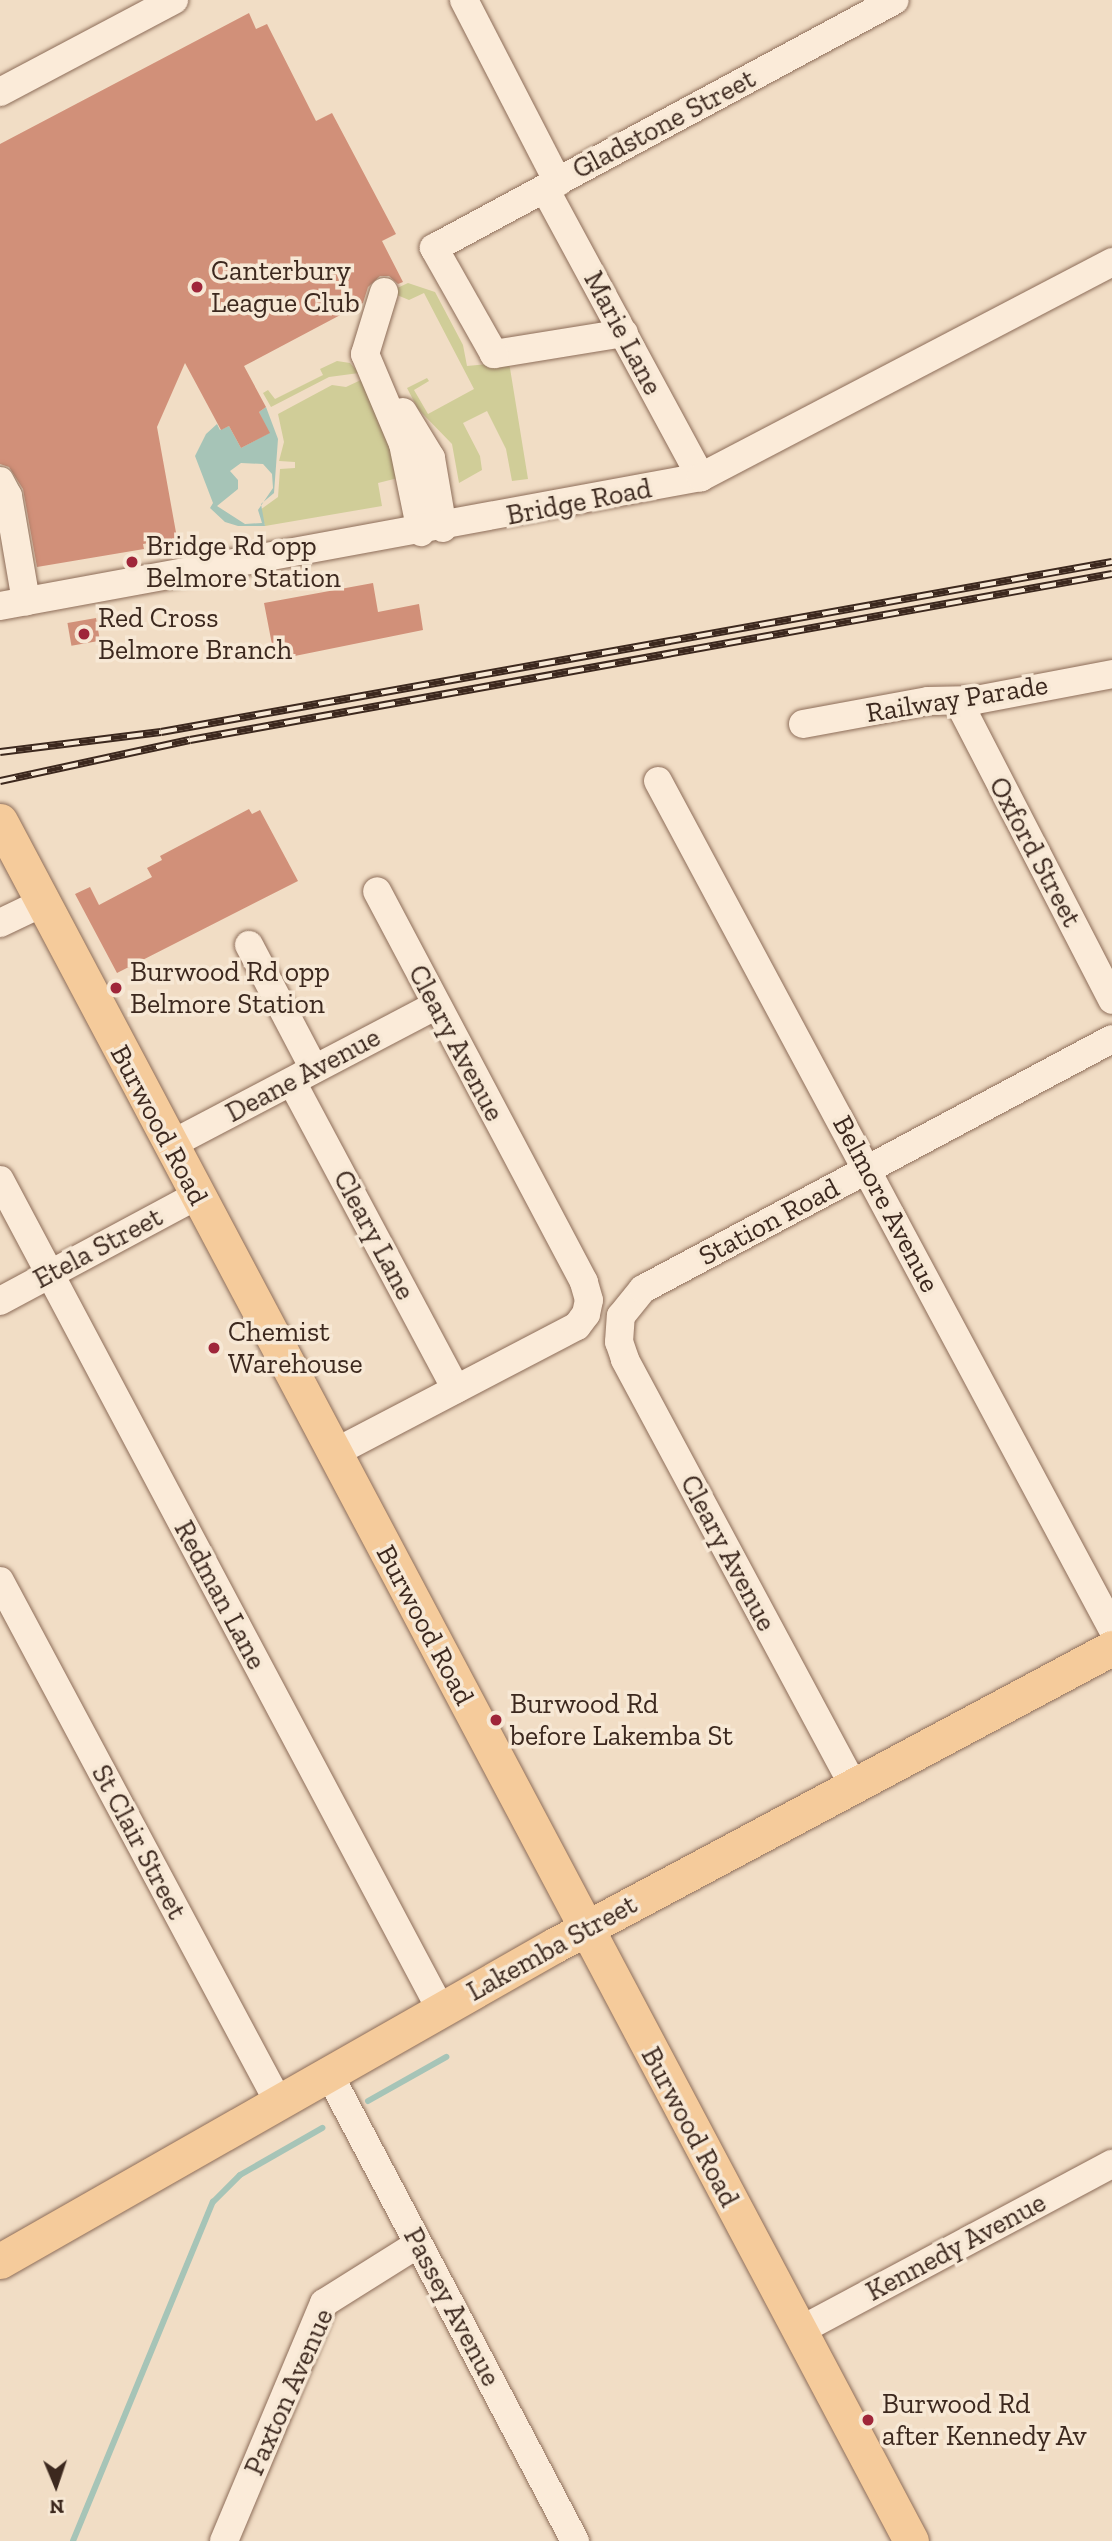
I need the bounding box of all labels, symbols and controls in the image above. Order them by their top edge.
street label: Gladstone Street [567,62,761,186]
place label: Canterbury League Club [211,254,360,320]
street label: Marie Lane [576,265,670,401]
marker: Canterbury League Club [189,279,205,295]
street label: Bridge Road [504,471,654,533]
place label: Bridge Rd opp Belmore Station [146,529,341,595]
marker: Bridge Rd opp Belmore Station [124,554,140,570]
place label: Red Cross Belmore Branch [98,601,292,667]
marker: Red Cross Belmore Branch [76,626,92,642]
street label: Railway Parade [863,668,1051,730]
street label: Oxford Street [981,771,1089,933]
place label: Burwood Rd opp Belmore Station [130,955,330,1021]
street label: Cleary Avenue [400,959,512,1127]
marker: Burwood Rd opp Belmore Station [108,980,124,996]
street label: Deane Avenue [220,1020,386,1130]
street label: Burwood Road [103,1039,215,1211]
street label: Belmore Avenue [825,1110,947,1298]
street label: Cleary Lane [326,1164,422,1306]
street label: Station Road [693,1171,845,1273]
street label: Etela Street [28,1200,168,1296]
place label: Chemist Warehouse [228,1315,363,1381]
marker: Chemist Warehouse [206,1340,222,1356]
street label: Cleary Avenue [672,1469,784,1637]
street label: Redman Lane [167,1515,273,1675]
street label: Burwood Road [369,1539,481,1711]
place label: Burwood Rd before Lakemba St [510,1687,733,1753]
marker: Burwood Rd before Lakemba St [488,1712,504,1728]
street label: St Clair Street [84,1759,194,1925]
street label: Lakemba Street [461,1888,643,2008]
street label: Burwood Road [634,2041,746,2213]
street label: Kennedy Avenue [860,2185,1052,2309]
street label: Passey Avenue [396,2221,508,2393]
street label: Paxton Avenue [237,2303,341,2481]
place label: Burwood Rd after Kennedy Av [882,2387,1089,2453]
marker: Burwood Rd after Kennedy Av [860,2412,876,2428]
north arrow [21,2450,91,2520]
text: N [49,2495,64,2518]

